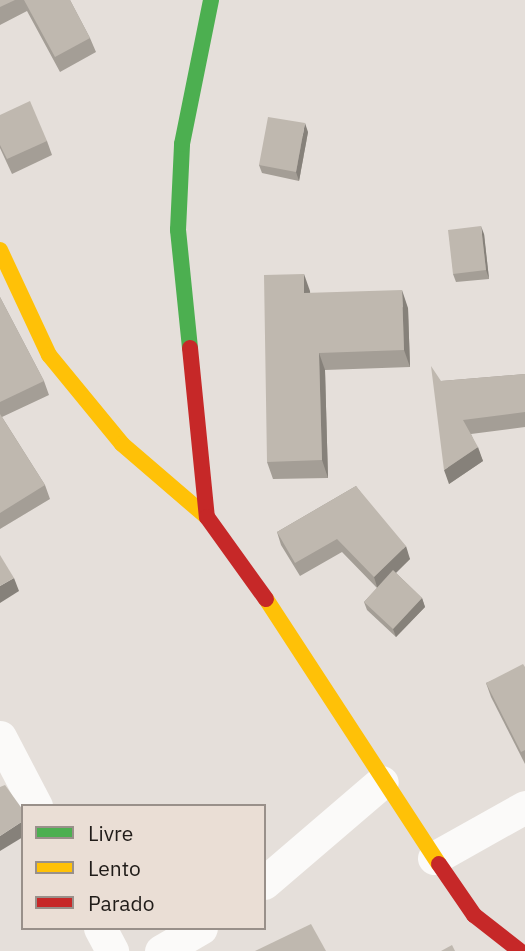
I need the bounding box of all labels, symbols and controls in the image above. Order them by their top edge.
legend [21,804,266,930]
text: Livre [88,819,133,847]
text: Lento [88,854,141,882]
text: Parado [88,889,155,917]

